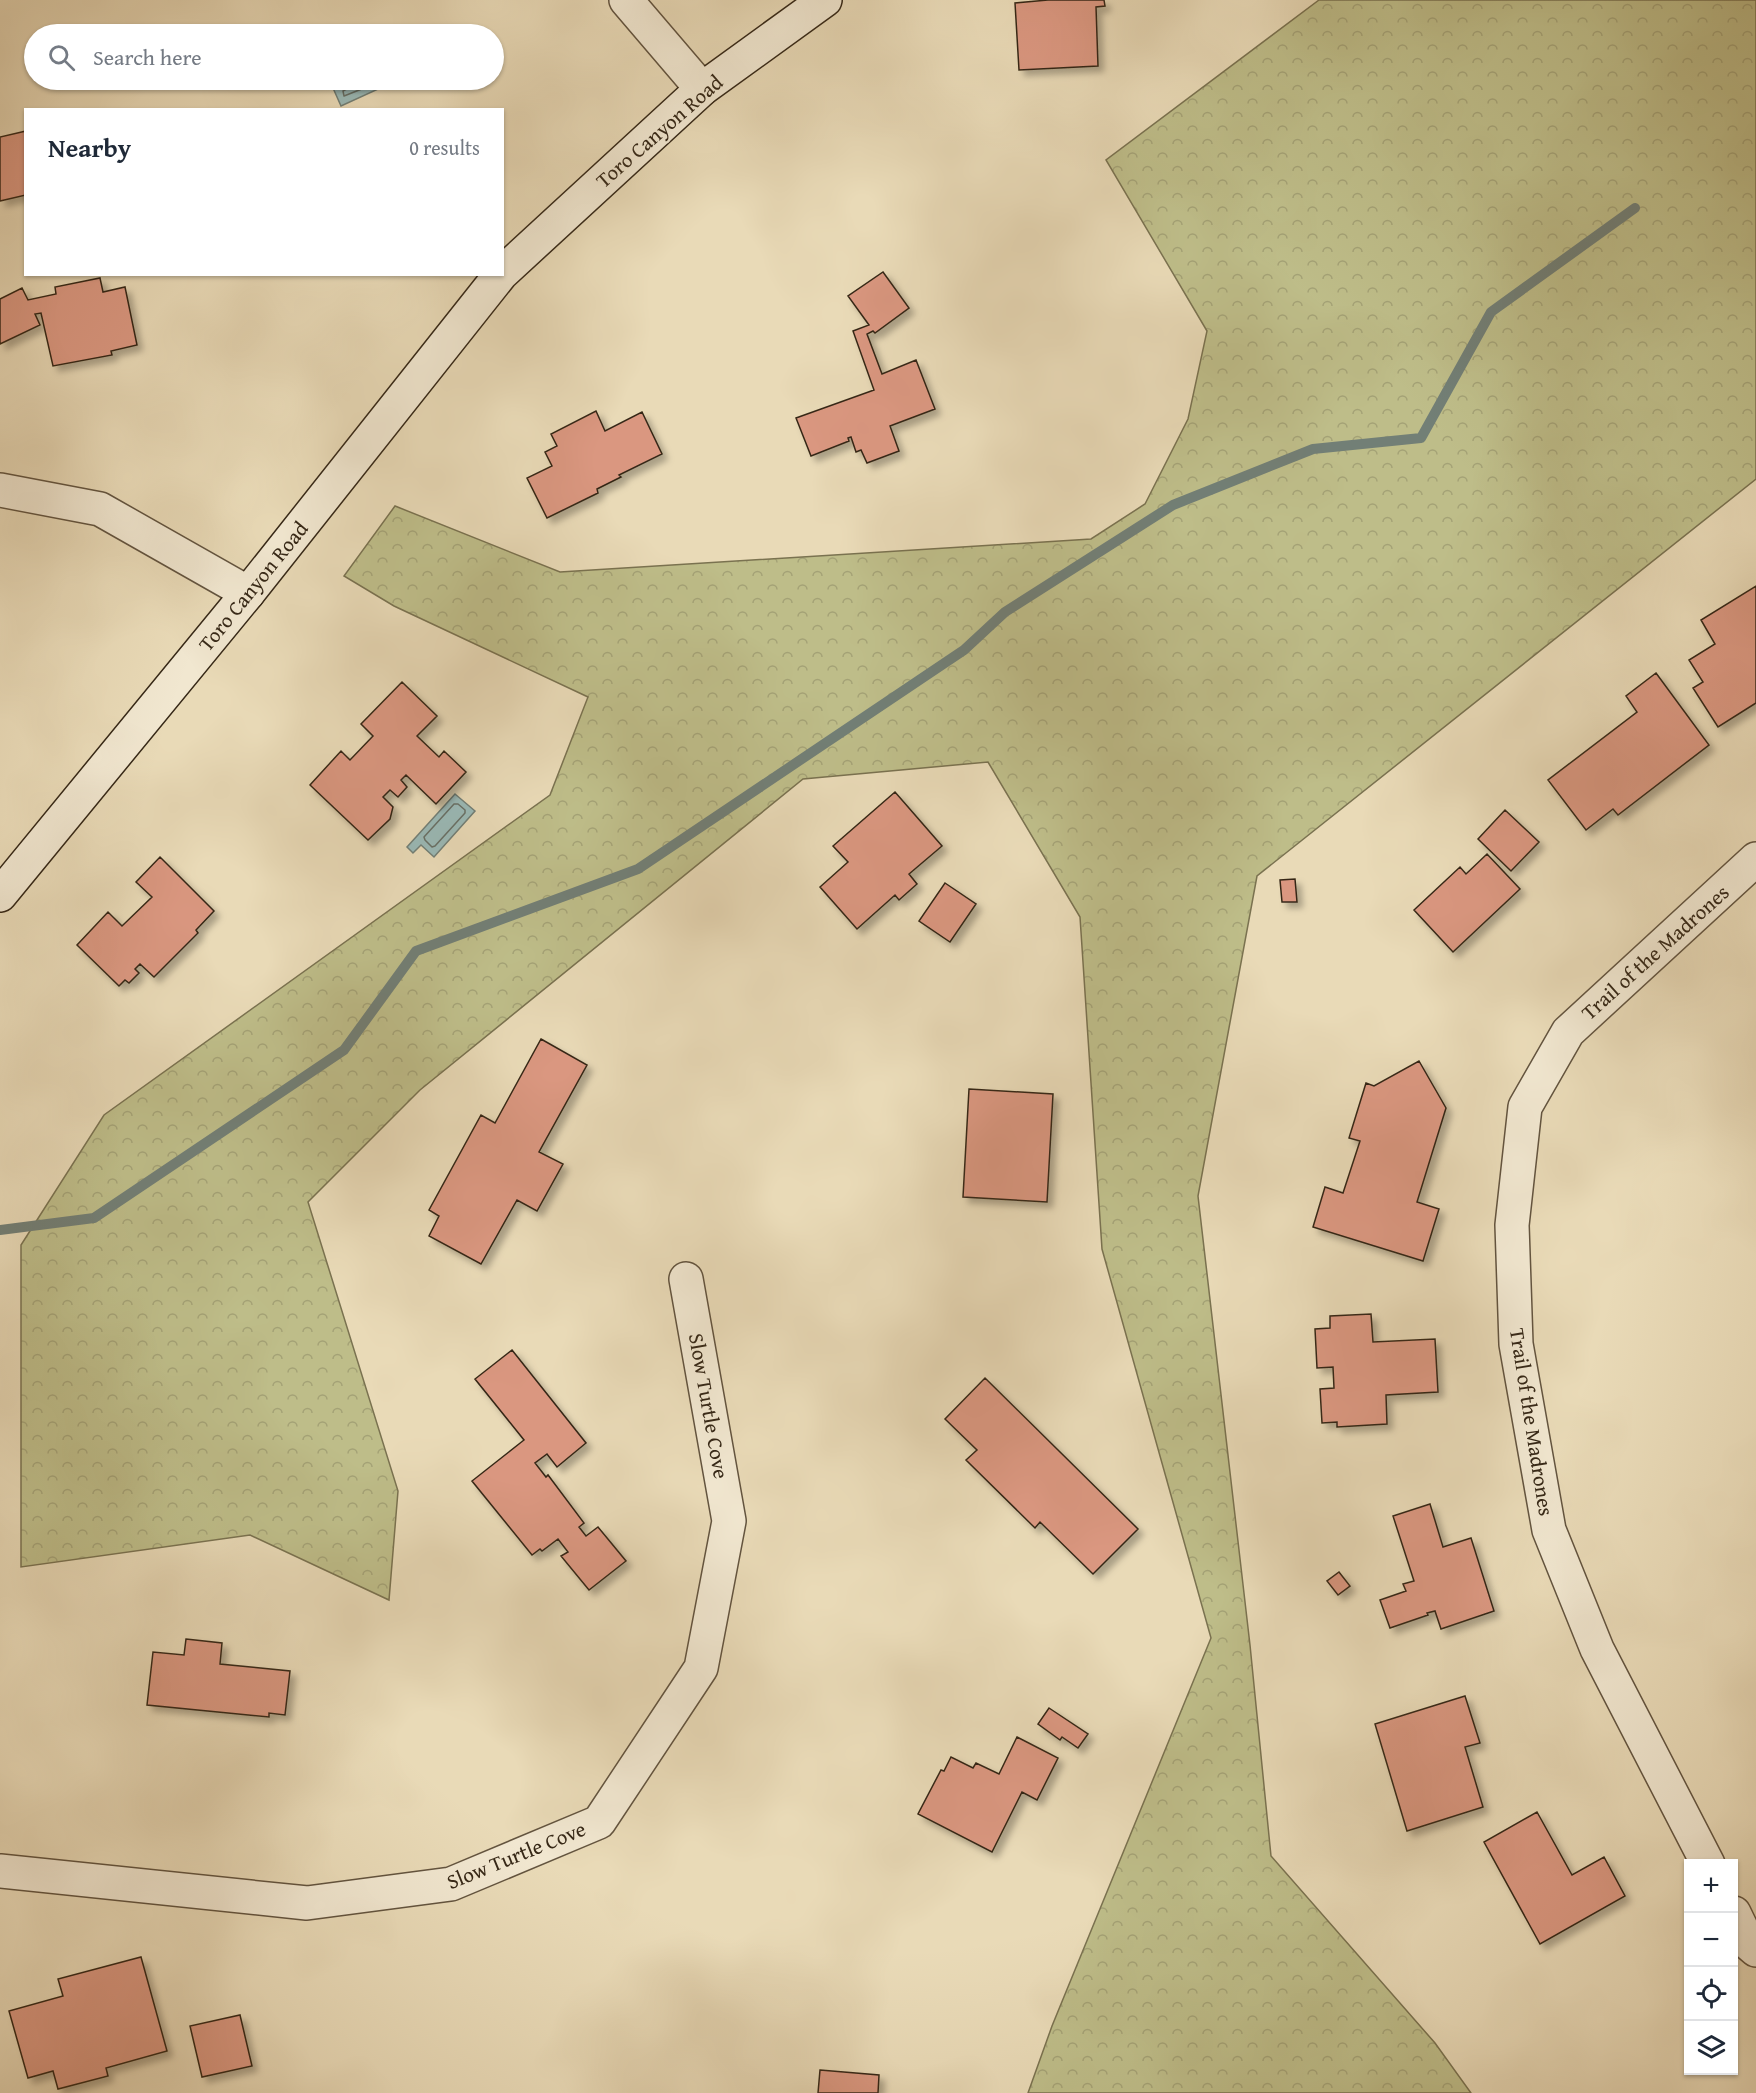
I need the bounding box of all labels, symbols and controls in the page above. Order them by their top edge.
search box [24,24,504,90]
icon: search [45,41,78,74]
text: Search here [93,41,202,73]
street label: Toro Canyon Road [589,66,730,195]
text: Nearby [48,128,131,167]
text: 0 results [409,133,480,162]
street label: Toro Canyon Road [191,514,316,658]
street label: Trail of the Madrones [1574,877,1736,1027]
street label: Trail of the Madrones [1502,1326,1562,1518]
street label: Slow Turtle Cove [681,1331,737,1481]
street label: Slow Turtle Cove [442,1813,590,1897]
map controls [1684,1859,1738,2075]
button: + [1684,1859,1738,1913]
button: − [1684,1913,1738,1967]
button: locate [1684,1967,1738,2021]
button: layers [1684,2021,1738,2075]

